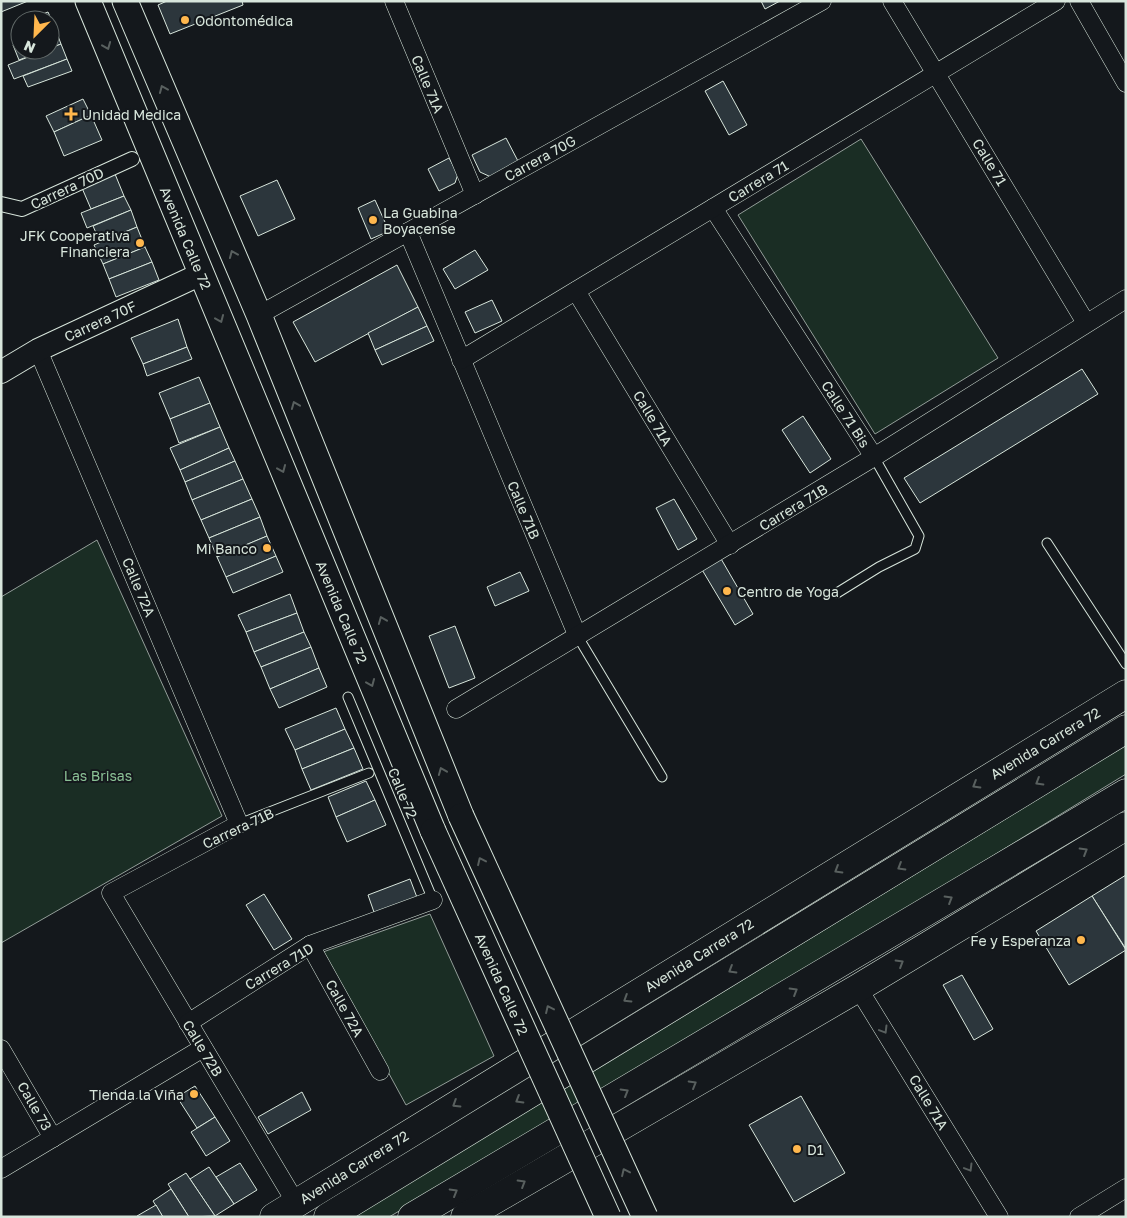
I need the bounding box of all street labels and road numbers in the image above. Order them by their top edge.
street label: Calle 71A [408,52,448,116]
street label: Carrera 70G [501,131,579,185]
street label: Calle 71 [969,135,1011,189]
street label: Carrera 71 [725,156,791,206]
street label: Carrera 70D [28,164,106,212]
street label: Avenida Calle 72 [157,184,215,292]
street label: Carrera 70F [61,297,139,345]
street label: Calle 71 Bis [818,377,874,451]
street label: Calle 71A [630,387,676,449]
street label: Calle 71B [504,478,544,542]
street label: Carrera 71B [756,480,830,534]
street label: Calle 72A [119,555,159,620]
street label: Avenida Calle 72 [313,558,371,666]
street label: Avenida Carrera 72 [987,703,1103,783]
street label: Calle 72 [385,765,421,821]
street label: Carrera 71B [200,804,276,852]
street label: Avenida Carrera 72 [641,915,757,995]
street label: Avenida Calle 72 [472,930,532,1038]
street label: Carrera 71D [242,939,316,993]
street label: Calle 72A [322,976,368,1040]
street label: Calle 72B [180,1017,226,1079]
street label: Calle 71A [906,1071,952,1133]
street label: Calle 73 [14,1079,56,1133]
street label: Avenida Carrera 72 [296,1127,412,1207]

